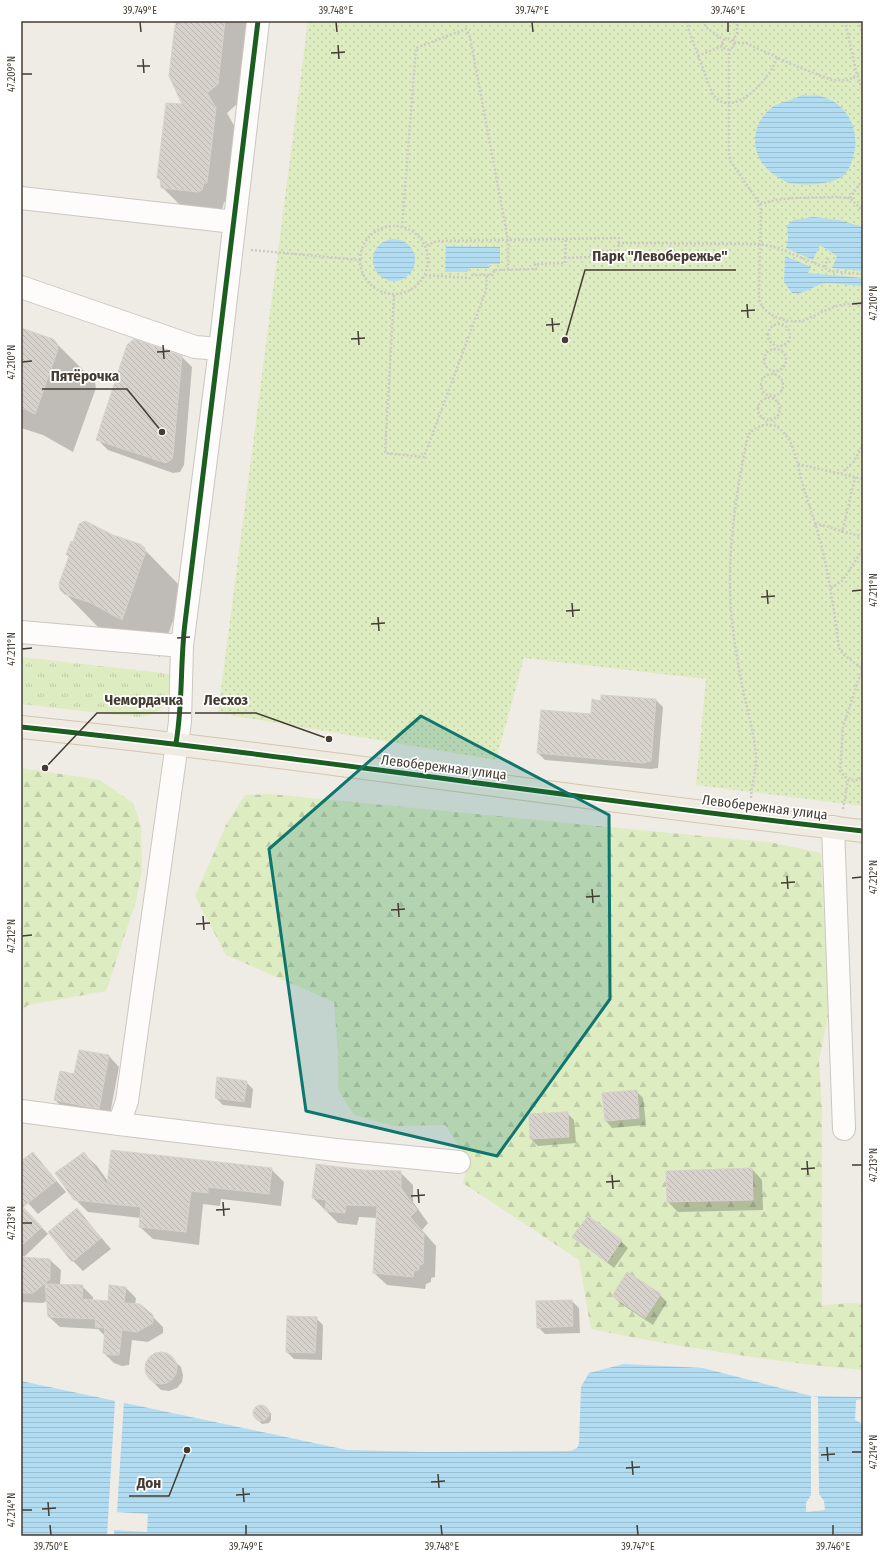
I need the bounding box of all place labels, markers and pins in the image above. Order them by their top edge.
callout: Парк "Левобережье" [585,243,736,270]
callout: Пятёрочка [42,362,127,389]
callout: Чемордачка [97,686,191,713]
callout: Лесхоз [195,686,256,713]
callout: Дон [129,1469,169,1496]

